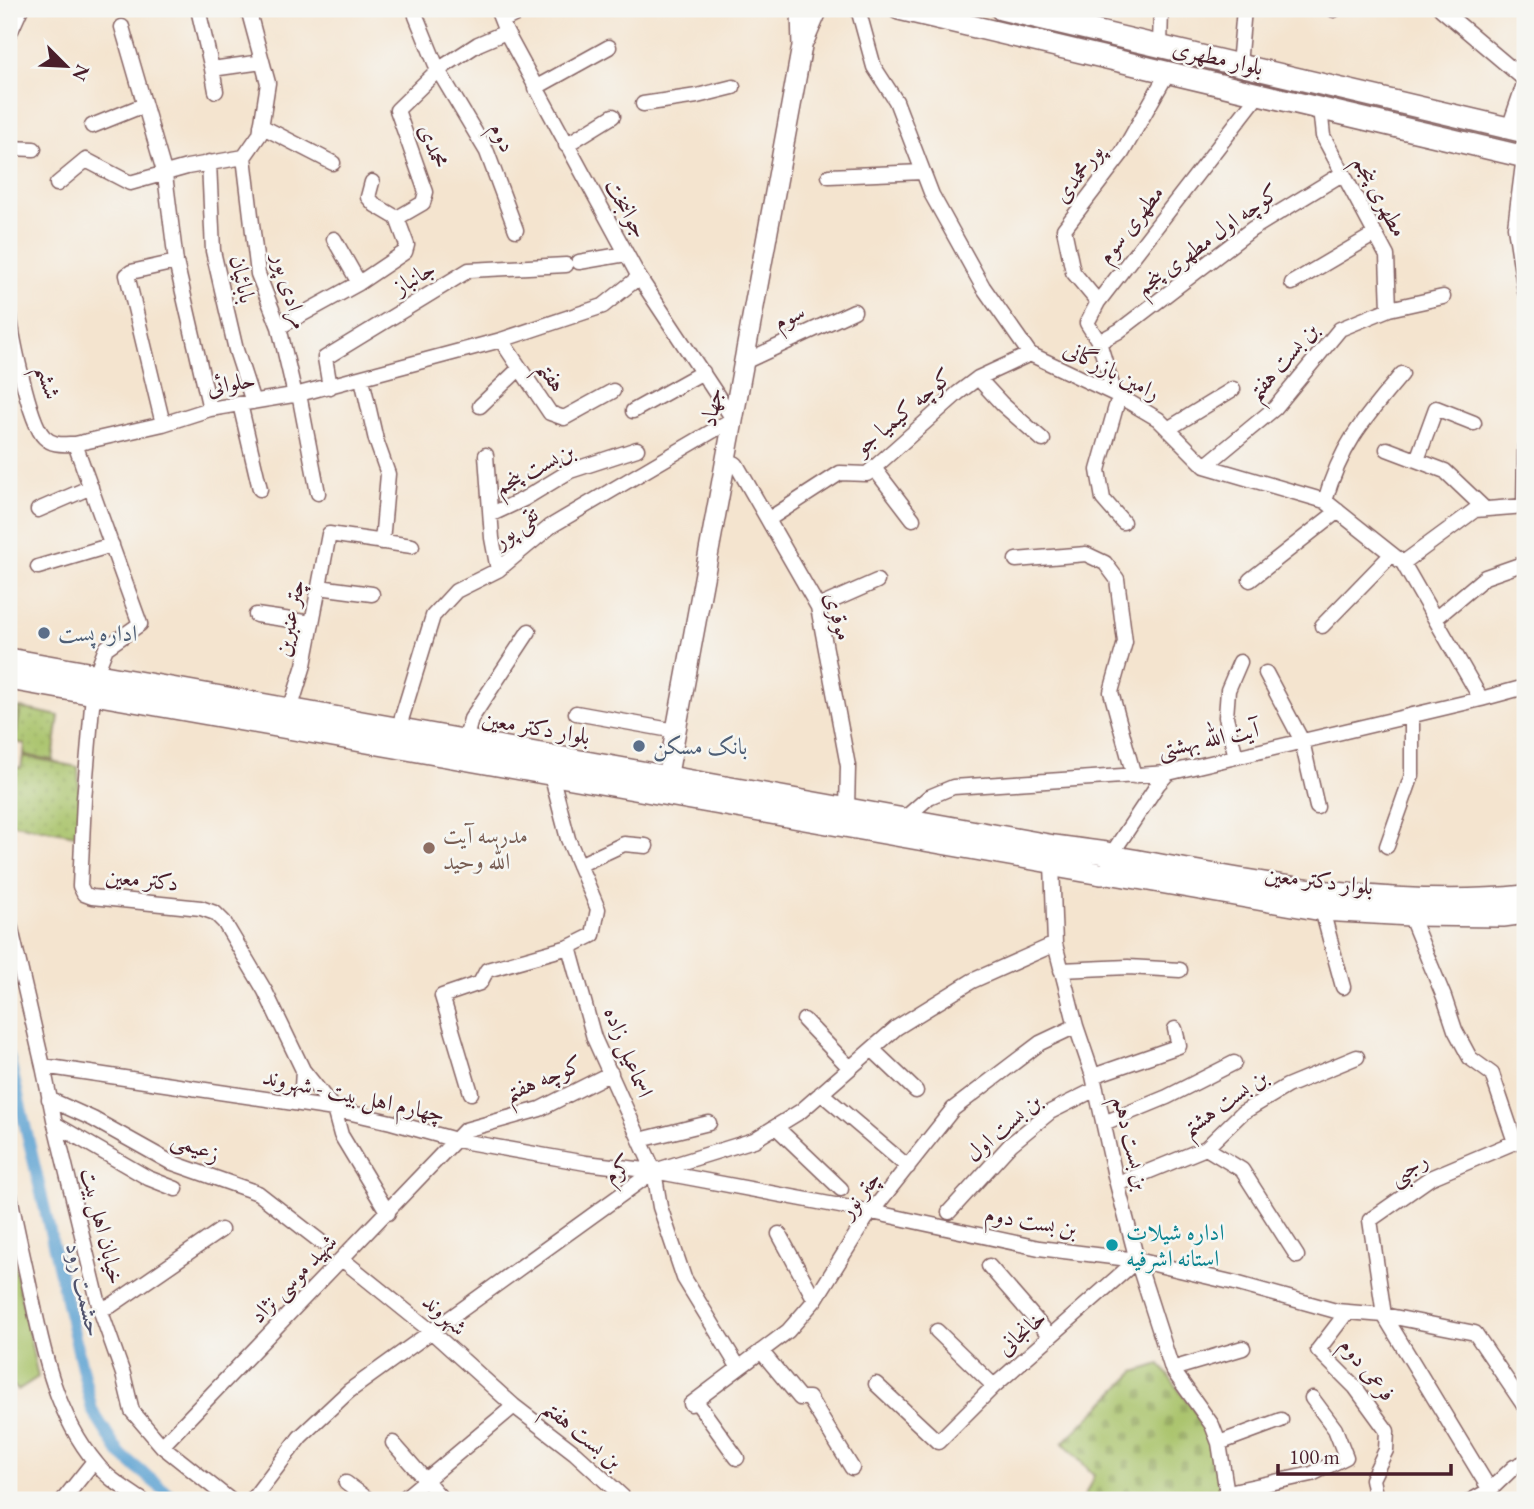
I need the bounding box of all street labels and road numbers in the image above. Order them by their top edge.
street label: بلوار مطهری [1170,32,1266,82]
street label: دوم [478,117,523,159]
street label: محمدی [412,120,456,173]
street label: پورمحمدی [1046,136,1113,210]
street label: مطهری پنجم [1341,150,1415,245]
street label: جوانبخت [598,173,656,243]
street label: کوچه اول مطهری پنجم [1129,177,1289,307]
street label: مطهری سوم [1090,178,1174,273]
street label: مرادی پور [263,248,316,333]
street label: بابائیان [223,252,263,306]
street label: جانباز [386,253,441,302]
street label: سوم [768,296,812,341]
street label: بن بست هفتم [1240,315,1331,412]
street label: رامین بازرگانی [1059,333,1165,407]
street label: هفتم [524,354,573,402]
street label: ششم [22,361,68,405]
street label: کوچه کیمیا جو [846,361,959,463]
street label: حلوائی [204,364,258,402]
street label: جهاد [693,385,729,429]
street label: بن‌بست پنجم [489,435,582,507]
street label: تقی پور [484,499,546,558]
street label: چتر عنبرین [267,577,312,660]
street label: موقری [818,588,860,644]
street label: بلوار دکتر معین [480,703,592,751]
street label: آیت الله بهشتی [1154,710,1264,765]
street label: بلوار دکتر معین [1263,858,1375,902]
street label: دکتر معین [104,860,180,898]
street label: اسماعیل زاده [595,1002,661,1103]
street label: کوچه هفتم [499,1048,590,1115]
street label: چهارم اهل بیت - شهروند [259,1061,448,1134]
street label: بن بست هشتم [1175,1061,1278,1149]
street label: بن بست اول [959,1086,1047,1168]
street label: بن بست دهم [1100,1093,1157,1195]
street label: زعیمی [167,1123,225,1170]
street label: رجبی [1383,1144,1435,1195]
street label: کرم [597,1148,642,1194]
street label: خیابان اهل بیت [72,1164,132,1288]
street label: چتر نور [830,1164,888,1226]
street label: بن بست دوم [982,1198,1079,1249]
street label: شهید موسی نژاد [243,1227,345,1331]
street label: شهروند [416,1286,474,1342]
street label: خانجانی [990,1302,1052,1362]
street label: فرعی دوم [1329,1331,1403,1410]
street label: بن بست هفتم [532,1392,629,1482]

